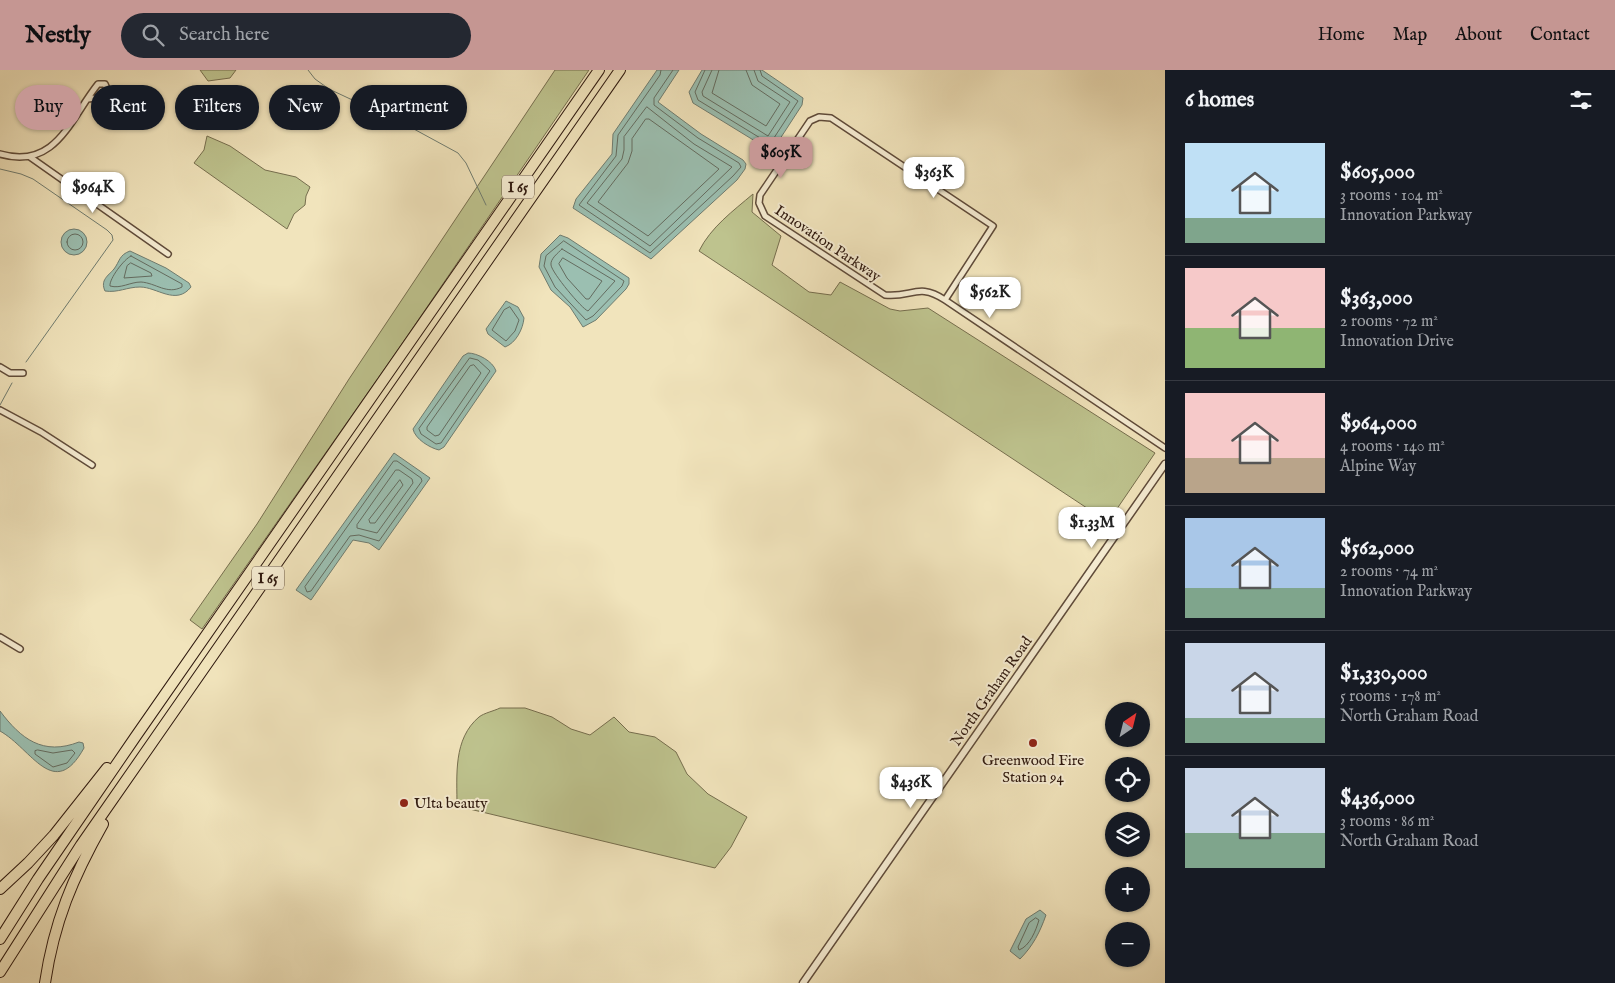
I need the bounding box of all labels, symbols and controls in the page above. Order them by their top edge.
search box [121,13,471,58]
text: Nestly [25,20,91,51]
icon: search [139,21,167,49]
text: Search here [179,23,269,47]
text: Home [1318,24,1365,47]
text: Map [1393,24,1427,47]
text: About [1455,24,1502,47]
text: Contact [1530,24,1590,47]
chip: Buy [15,85,81,130]
chip: Rent [91,85,165,130]
chip: Filters [175,85,259,130]
chip: New [269,85,340,130]
chip: Apartment [350,85,467,130]
icon: filters [1567,86,1595,114]
text: 6 homes [1185,87,1254,114]
pin: $605K [746,136,816,179]
text: $605K [761,143,801,163]
pin: $363K [899,156,969,199]
text: $605,000 [1340,159,1415,186]
text: $363K [914,163,954,183]
icon: home [1225,163,1285,223]
pin: $964K [58,172,128,214]
road number: I 65 [502,175,534,198]
text: $964K [72,178,114,198]
text: 3 rooms · 104 m² [1340,186,1443,206]
street label: Innovation Parkway [771,201,885,286]
text: Innovation Parkway [1340,206,1472,226]
pin: $562K [955,276,1025,319]
text: $562K [970,283,1010,303]
text: $363,000 [1340,285,1413,312]
icon: home [1225,288,1285,348]
text: 2 rooms · 72 m² [1340,312,1438,332]
text: Innovation Drive [1340,332,1454,352]
text: $964,000 [1340,410,1417,437]
icon: home [1225,413,1285,473]
text: 4 rooms · 140 m² [1340,437,1445,457]
text: Alpine Way [1340,457,1416,477]
pin: $1.33M [1051,506,1133,549]
text: $1.33M [1069,513,1115,533]
text: $562,000 [1340,535,1414,562]
icon: home [1225,538,1285,598]
text: 2 rooms · 74 m² [1340,562,1438,582]
road number: I 65 [252,566,284,590]
text: Innovation Parkway [1340,582,1472,602]
street label: North Graham Road [946,632,1037,750]
text: $1,330,000 [1340,660,1428,687]
icon: home [1225,663,1285,723]
text: 5 rooms · 178 m² [1340,687,1441,707]
north arrow [1105,702,1150,748]
map controls [1105,702,1150,967]
text: North Graham Road [1340,707,1478,727]
marker: Greenwood Fire Station 94 [1027,737,1039,749]
place label: Greenwood Fire Station 94 [982,751,1084,787]
button: locate [1105,757,1150,802]
pin: $436K [876,766,946,809]
text: $436K [891,773,932,793]
text: $436,000 [1340,785,1415,812]
icon: home [1225,788,1285,848]
place label: Ulta beauty [414,794,488,813]
marker: Ulta beauty [398,797,410,809]
button: layers [1105,812,1150,857]
text: 3 rooms · 86 m² [1340,812,1434,832]
text: North Graham Road [1340,832,1478,852]
button: + [1105,867,1150,912]
button: − [1105,922,1150,967]

